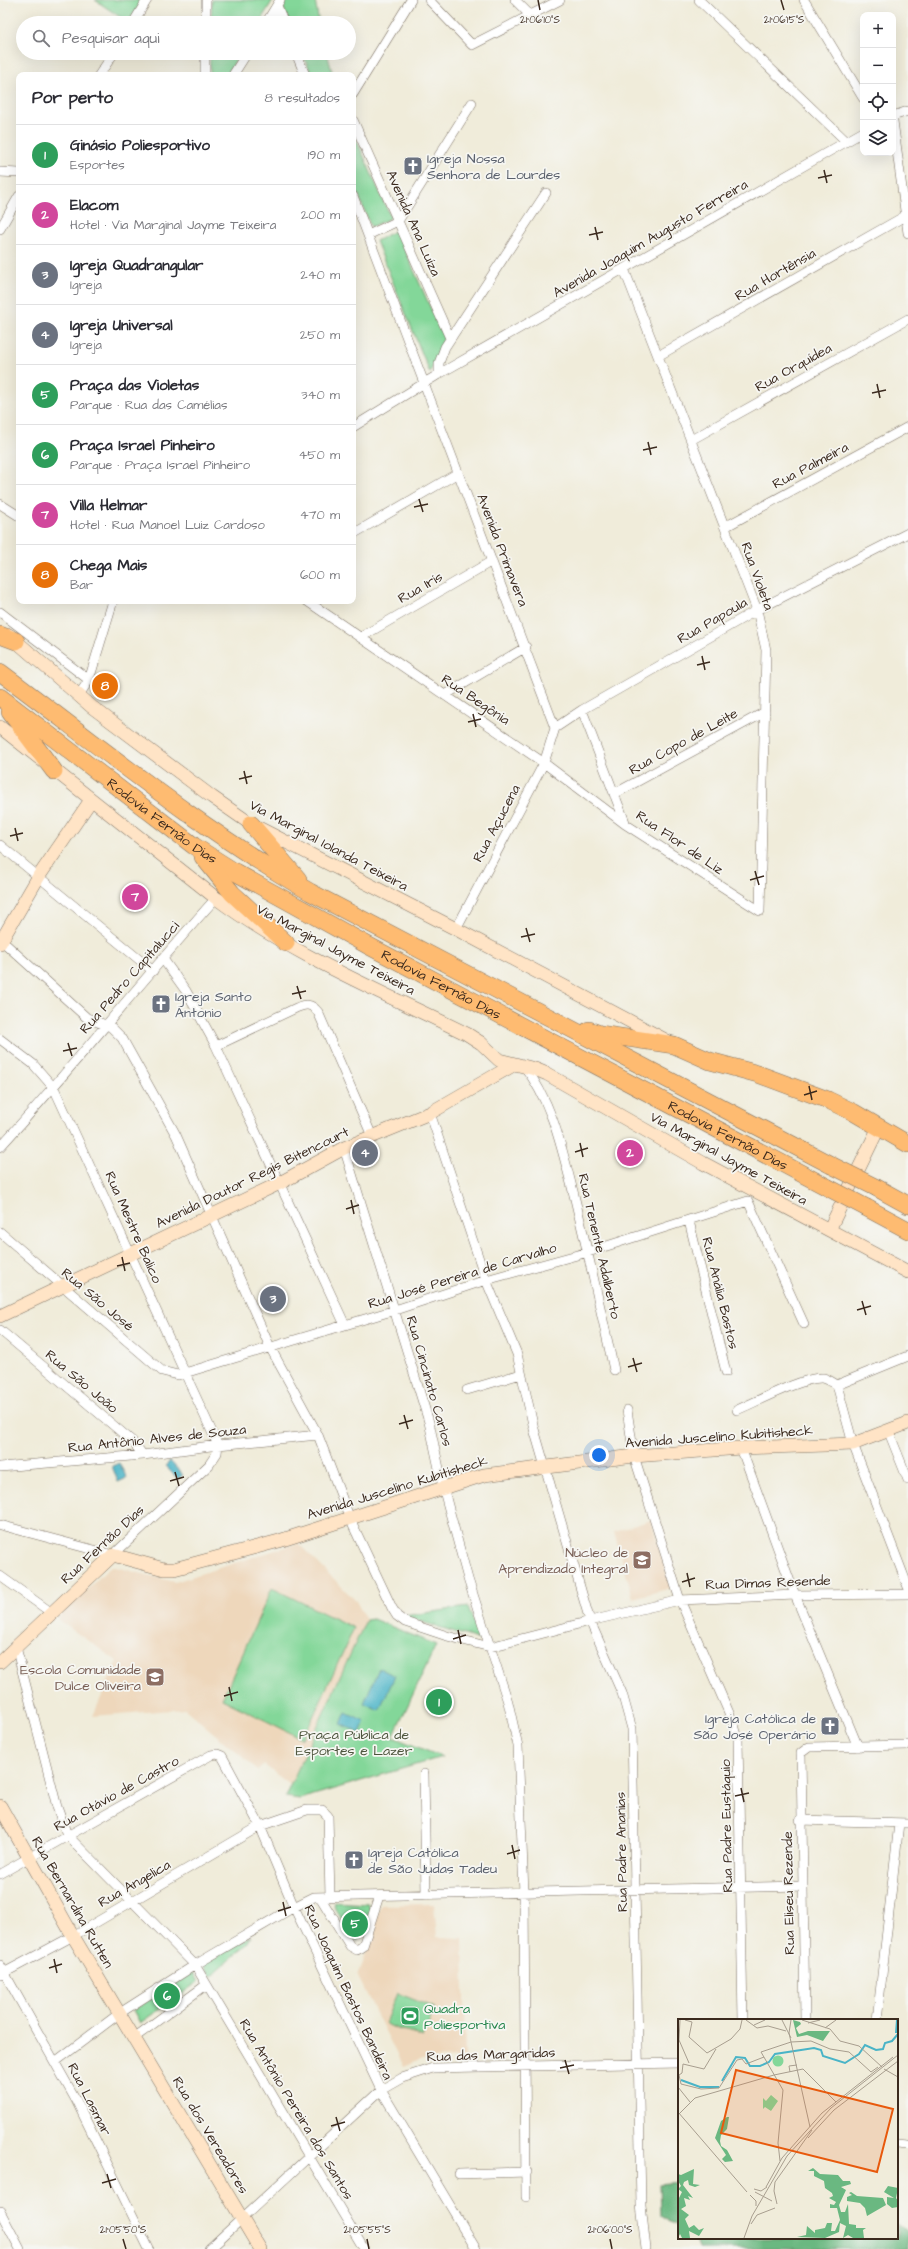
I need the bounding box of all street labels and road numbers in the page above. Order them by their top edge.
street label: Avenida Ana Luíza [381,167,446,280]
street label: Avenida Joaquim Augusto Ferreira [549,175,752,303]
street label: Rua Hortênsia [731,244,820,306]
street label: Rua Orquídea [751,338,836,397]
street label: Rua Palmeira [769,437,852,494]
street label: Avenida Primavera [471,491,533,610]
street label: Rua Violeta [735,539,779,613]
street label: Rua Irís [394,567,447,609]
street label: Rua Papoula [674,593,751,649]
street label: Rua Begônia [437,670,514,730]
street label: Rua Copo de Leite [625,703,742,780]
street label: Rodovia Fernão Dias [102,774,221,869]
street label: Rua Açucena [468,781,526,866]
street label: Via Marginal Iolanda Teixeira [246,795,411,896]
street label: Rua Flor de Liz [632,806,727,880]
street label: Via Marginal Jayme Teixeira [253,899,418,1000]
street label: Rua Pedro Capitalucci [75,917,184,1038]
street label: Rodovia Fernão Dias [377,945,504,1025]
street label: Rodovia Fernão Dias [664,1096,791,1176]
street label: Via Marginal Jayme Teixeira [646,1107,811,1211]
street label: Avenida Doutor Regis Bitencourt [152,1122,353,1234]
street label: Rua Mestre Balico [99,1168,167,1287]
street label: Rua Tenente Adalberto [573,1172,626,1321]
street label: Rua Anália Bastos [696,1235,744,1351]
street label: Rua José Pereira de Carvalho [366,1238,559,1314]
street label: Rua São José [57,1263,138,1336]
street label: Rua Cincinato Carlos [401,1314,457,1449]
street label: Rua São João [41,1345,122,1418]
street label: Rua Antônio Alves de Souza [67,1420,247,1458]
street label: Avenida Juscelino Kubitisheck [625,1420,814,1454]
street label: Avenida Juscelino Kubitisheck [304,1451,490,1525]
street label: Rua Fernão Dias [56,1501,149,1589]
street label: Rua Dimas Resende [705,1571,832,1595]
street label: Rua Otávio de Castro [50,1751,183,1837]
street label: Rua Padre Eustáquio [716,1759,738,1893]
street label: Rua Padre Ananias [611,1792,633,1912]
street label: Rua Eliseu Rezende [778,1831,800,1955]
street label: Rua Bernardina Rutten [26,1833,118,1972]
street label: Rua Angelica [94,1855,175,1913]
street label: Rua Joaquim Bastos Bandeira [299,1902,398,2083]
street label: Rua Antônio Pereira dos Santos [234,2015,358,2204]
street label: Rua das Margaridas [426,2043,556,2067]
street label: Rua Lasmar [62,2060,116,2140]
street label: Rua dos Vereadores [167,2073,253,2198]

